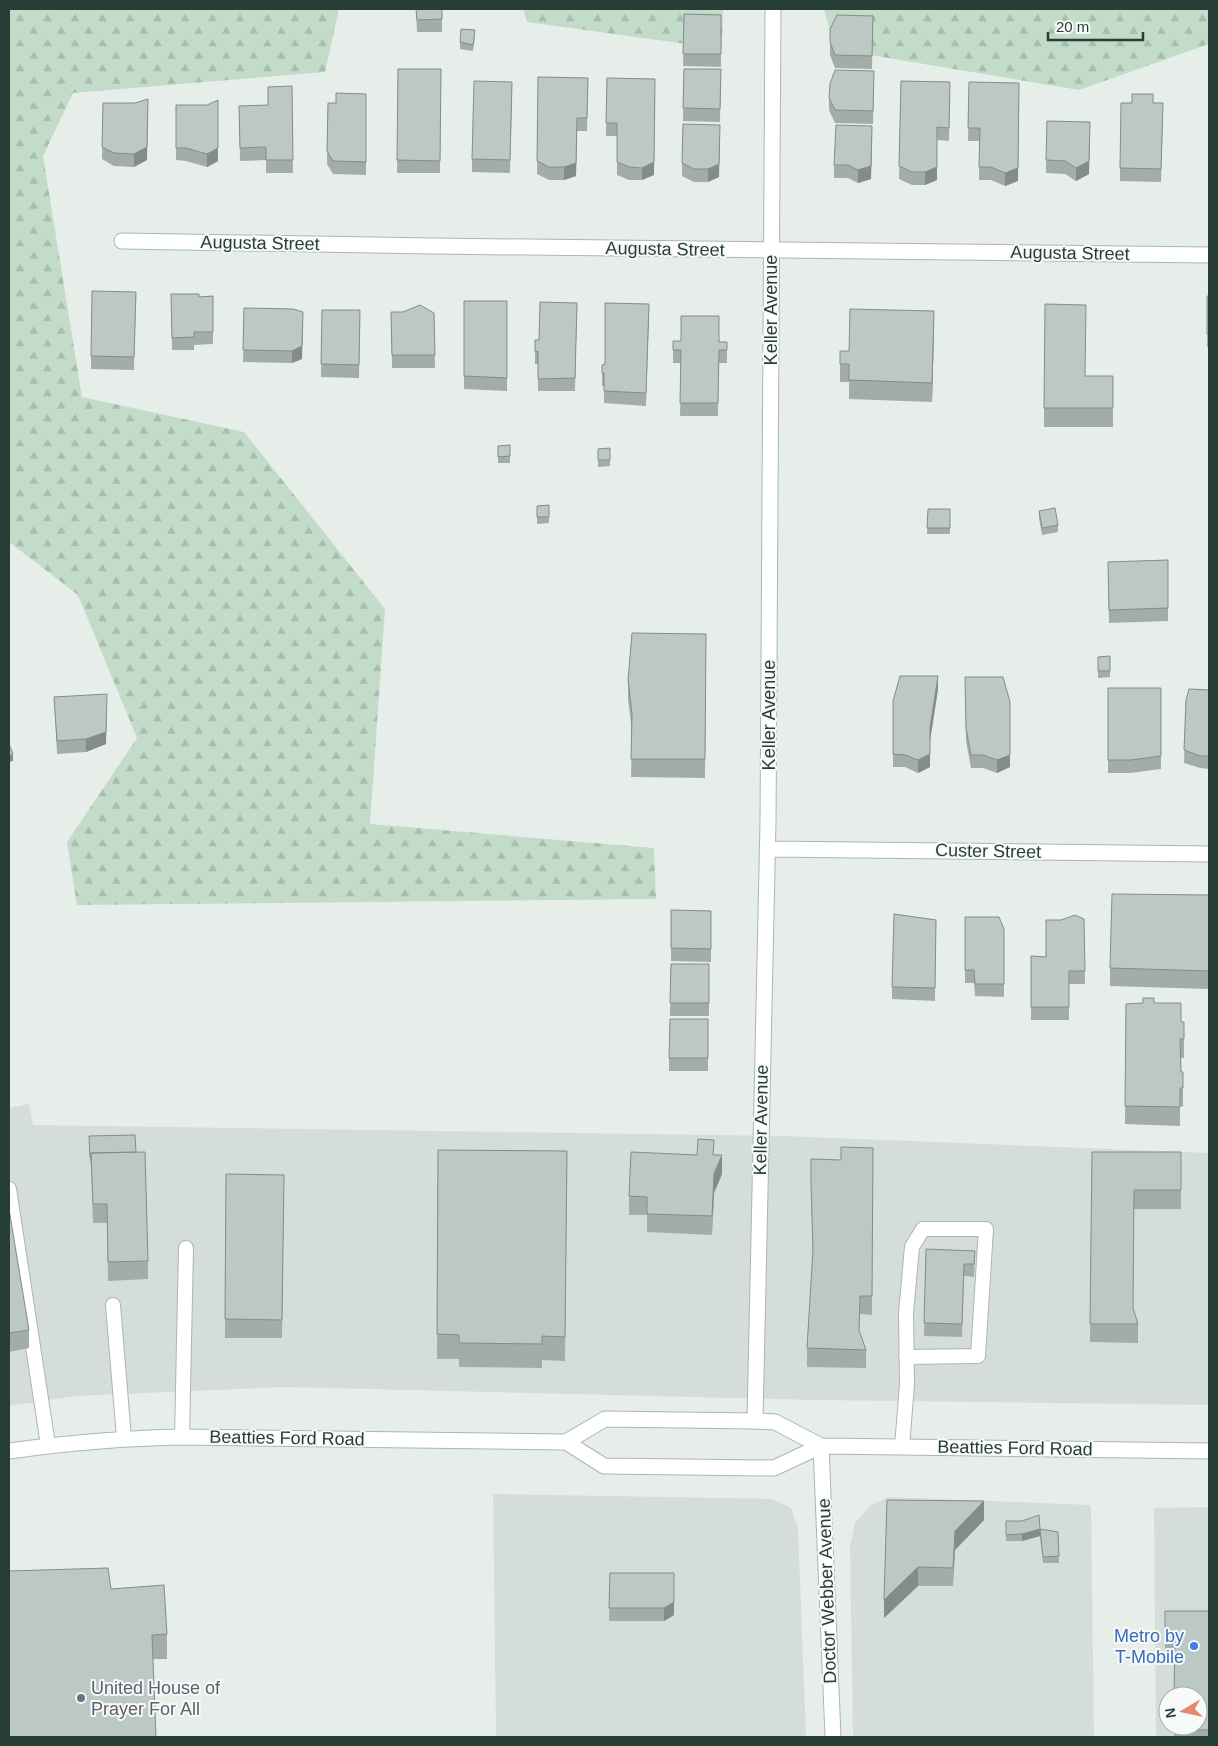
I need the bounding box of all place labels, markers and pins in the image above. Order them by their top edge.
place label: Metro by T-Mobile [1114,1626,1184,1667]
marker: Metro by T-Mobile [1188,1640,1200,1652]
place label: United House of Prayer For All [91,1678,221,1719]
marker: United House of Prayer For All [75,1692,87,1704]

